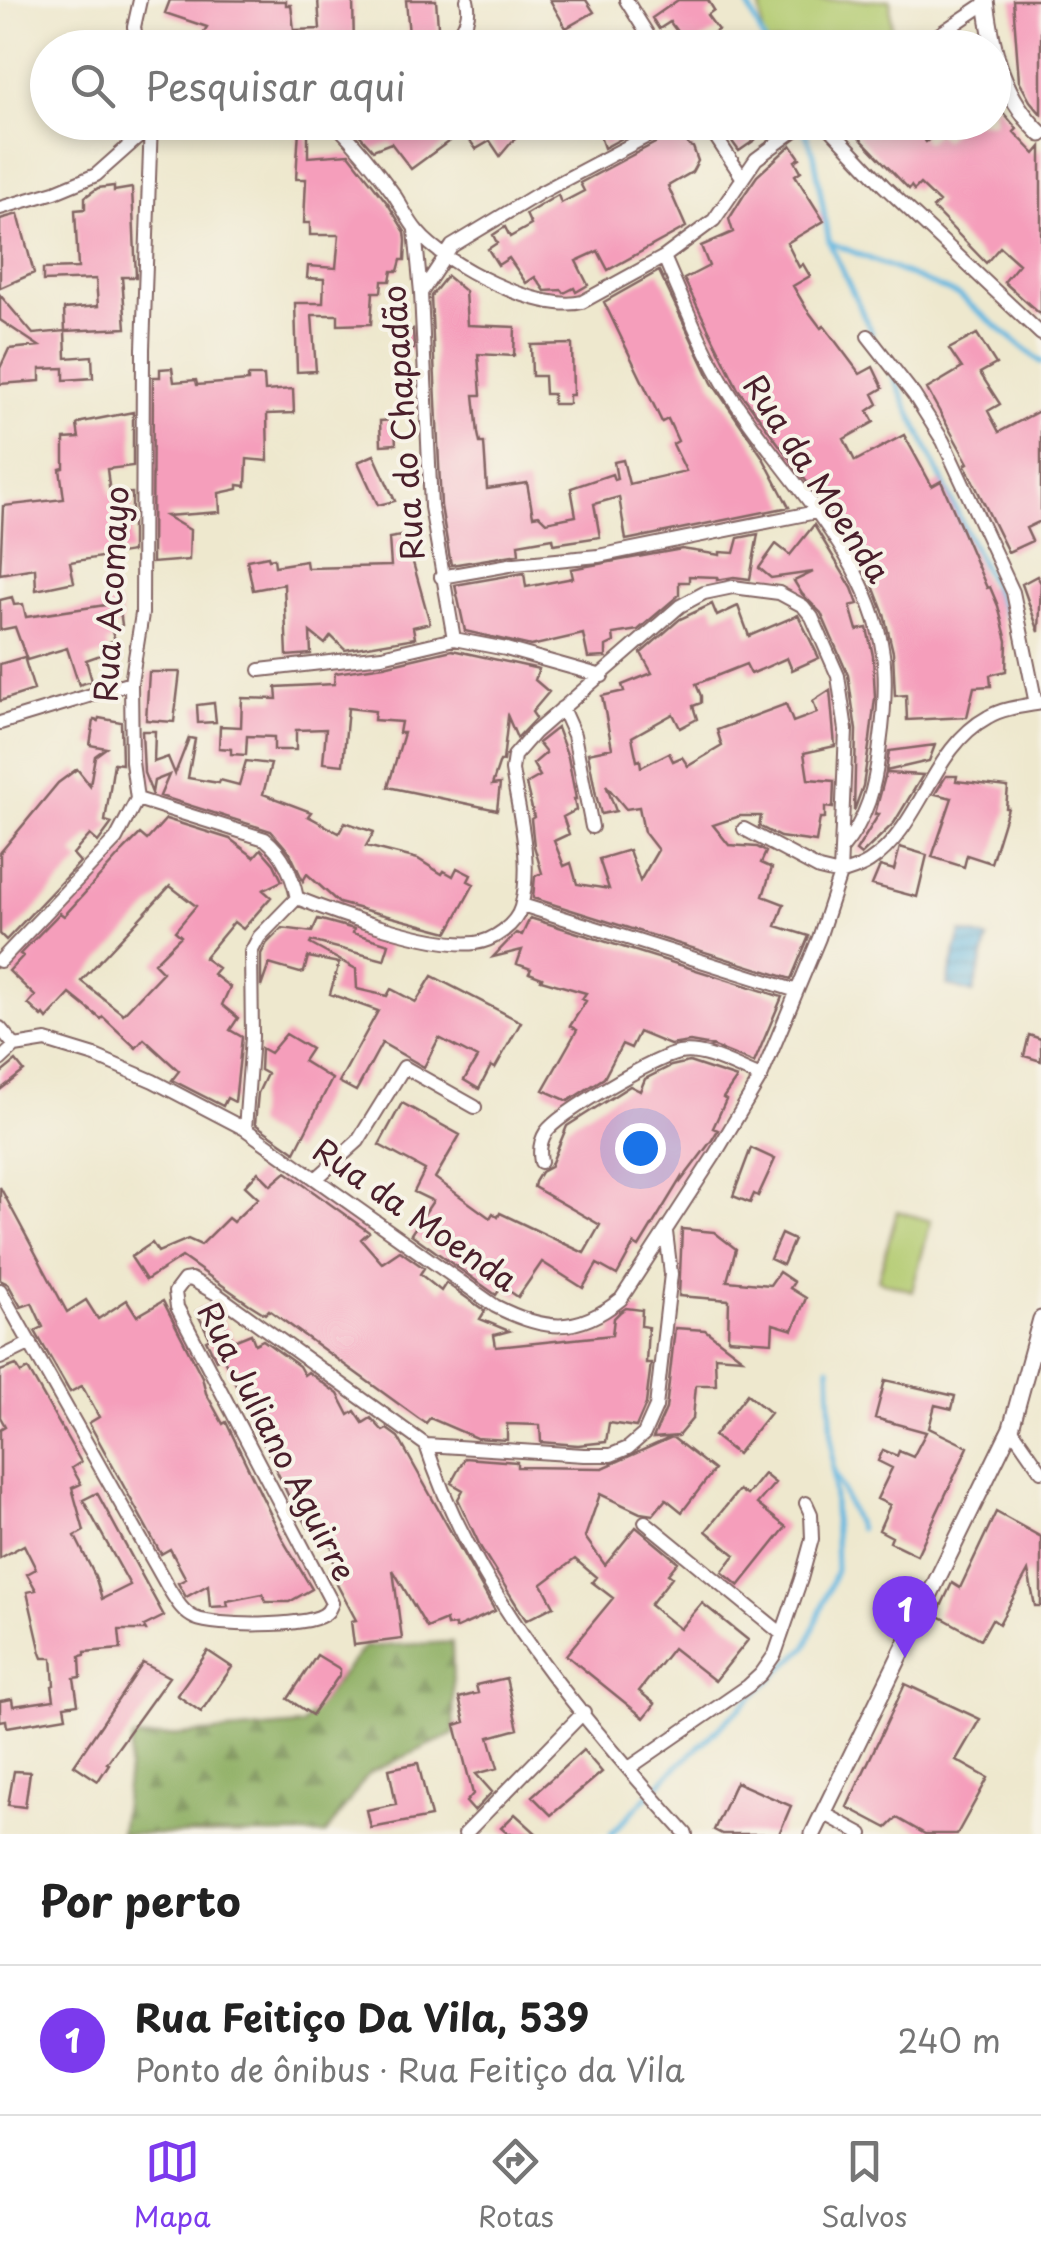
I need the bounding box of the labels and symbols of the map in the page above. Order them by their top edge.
street label: Rua do Chapadão [368,284,436,562]
street label: Rua da Moenda [733,364,904,592]
street label: Rua Acomayo [80,485,140,703]
your location [615,1123,666,1174]
street label: Rua da Moenda [304,1126,528,1303]
street label: Rua Juliano Aguirre [187,1293,369,1589]
pin: 1 [872,1576,938,1658]

